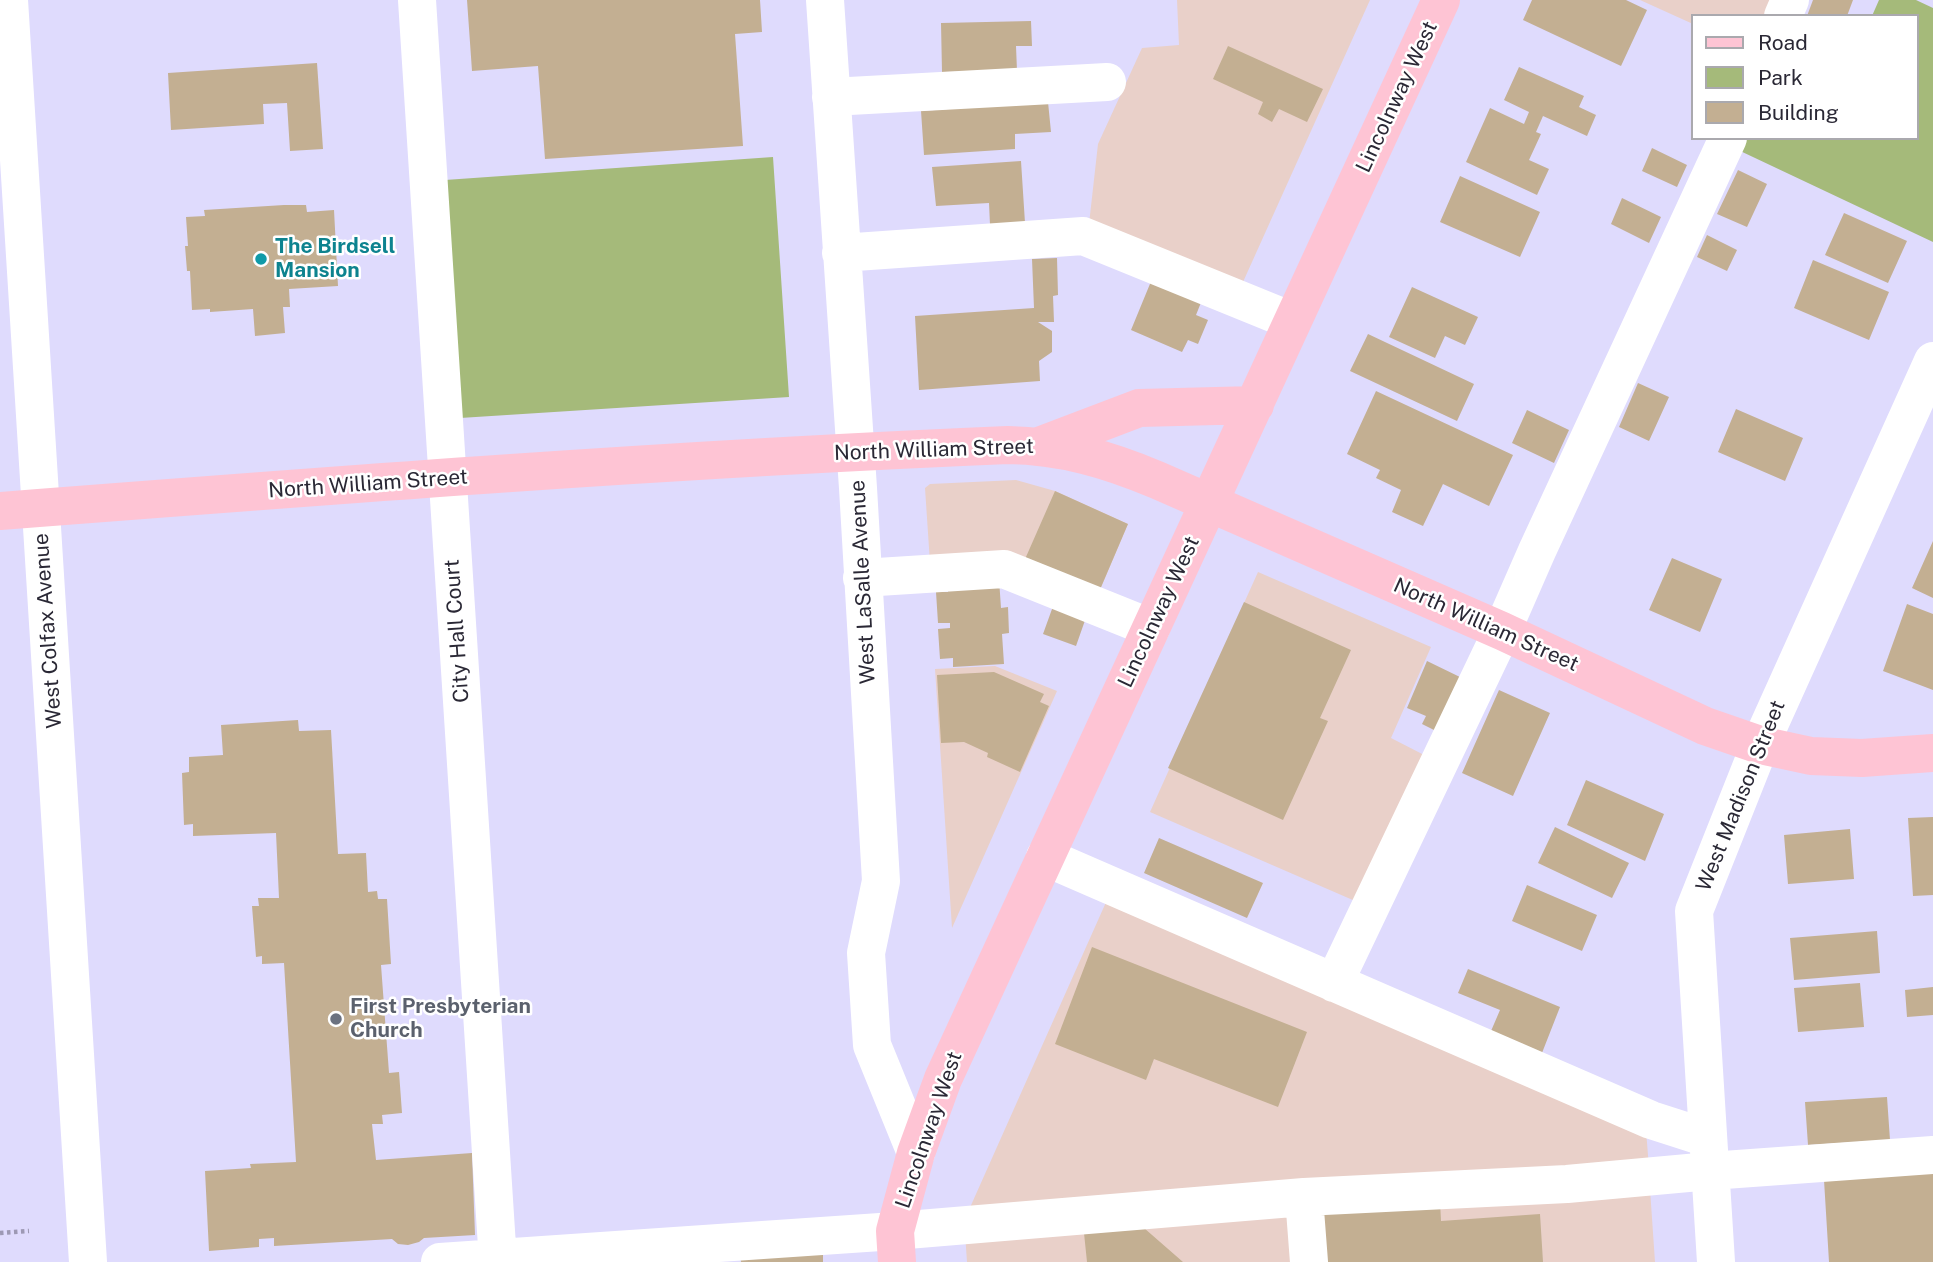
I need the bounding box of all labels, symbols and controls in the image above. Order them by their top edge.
legend [1692,14,1919,140]
street label: Lincolnway West [1351,17,1443,177]
text: Road [1758,30,1808,55]
text: Park [1758,65,1803,90]
text: Building [1758,100,1839,125]
place label: The Birdsell Mansion [275,234,395,284]
marker: The Birdsell Mansion [253,251,269,267]
street label: North William Street [834,434,1034,466]
street label: North William Street [267,464,469,504]
street label: West LaSalle Avenue [845,479,881,685]
street label: Lincolnway West [1113,532,1205,692]
street label: West Colfax Avenue [29,533,67,729]
street label: City Hall Court [439,558,475,704]
street label: North William Street [1390,573,1582,677]
street label: West Madison Street [1691,697,1791,895]
place label: First Presbyterian Church [350,994,531,1044]
marker: First Presbyterian Church [328,1011,344,1027]
street label: Lincolnway West [890,1048,968,1212]

